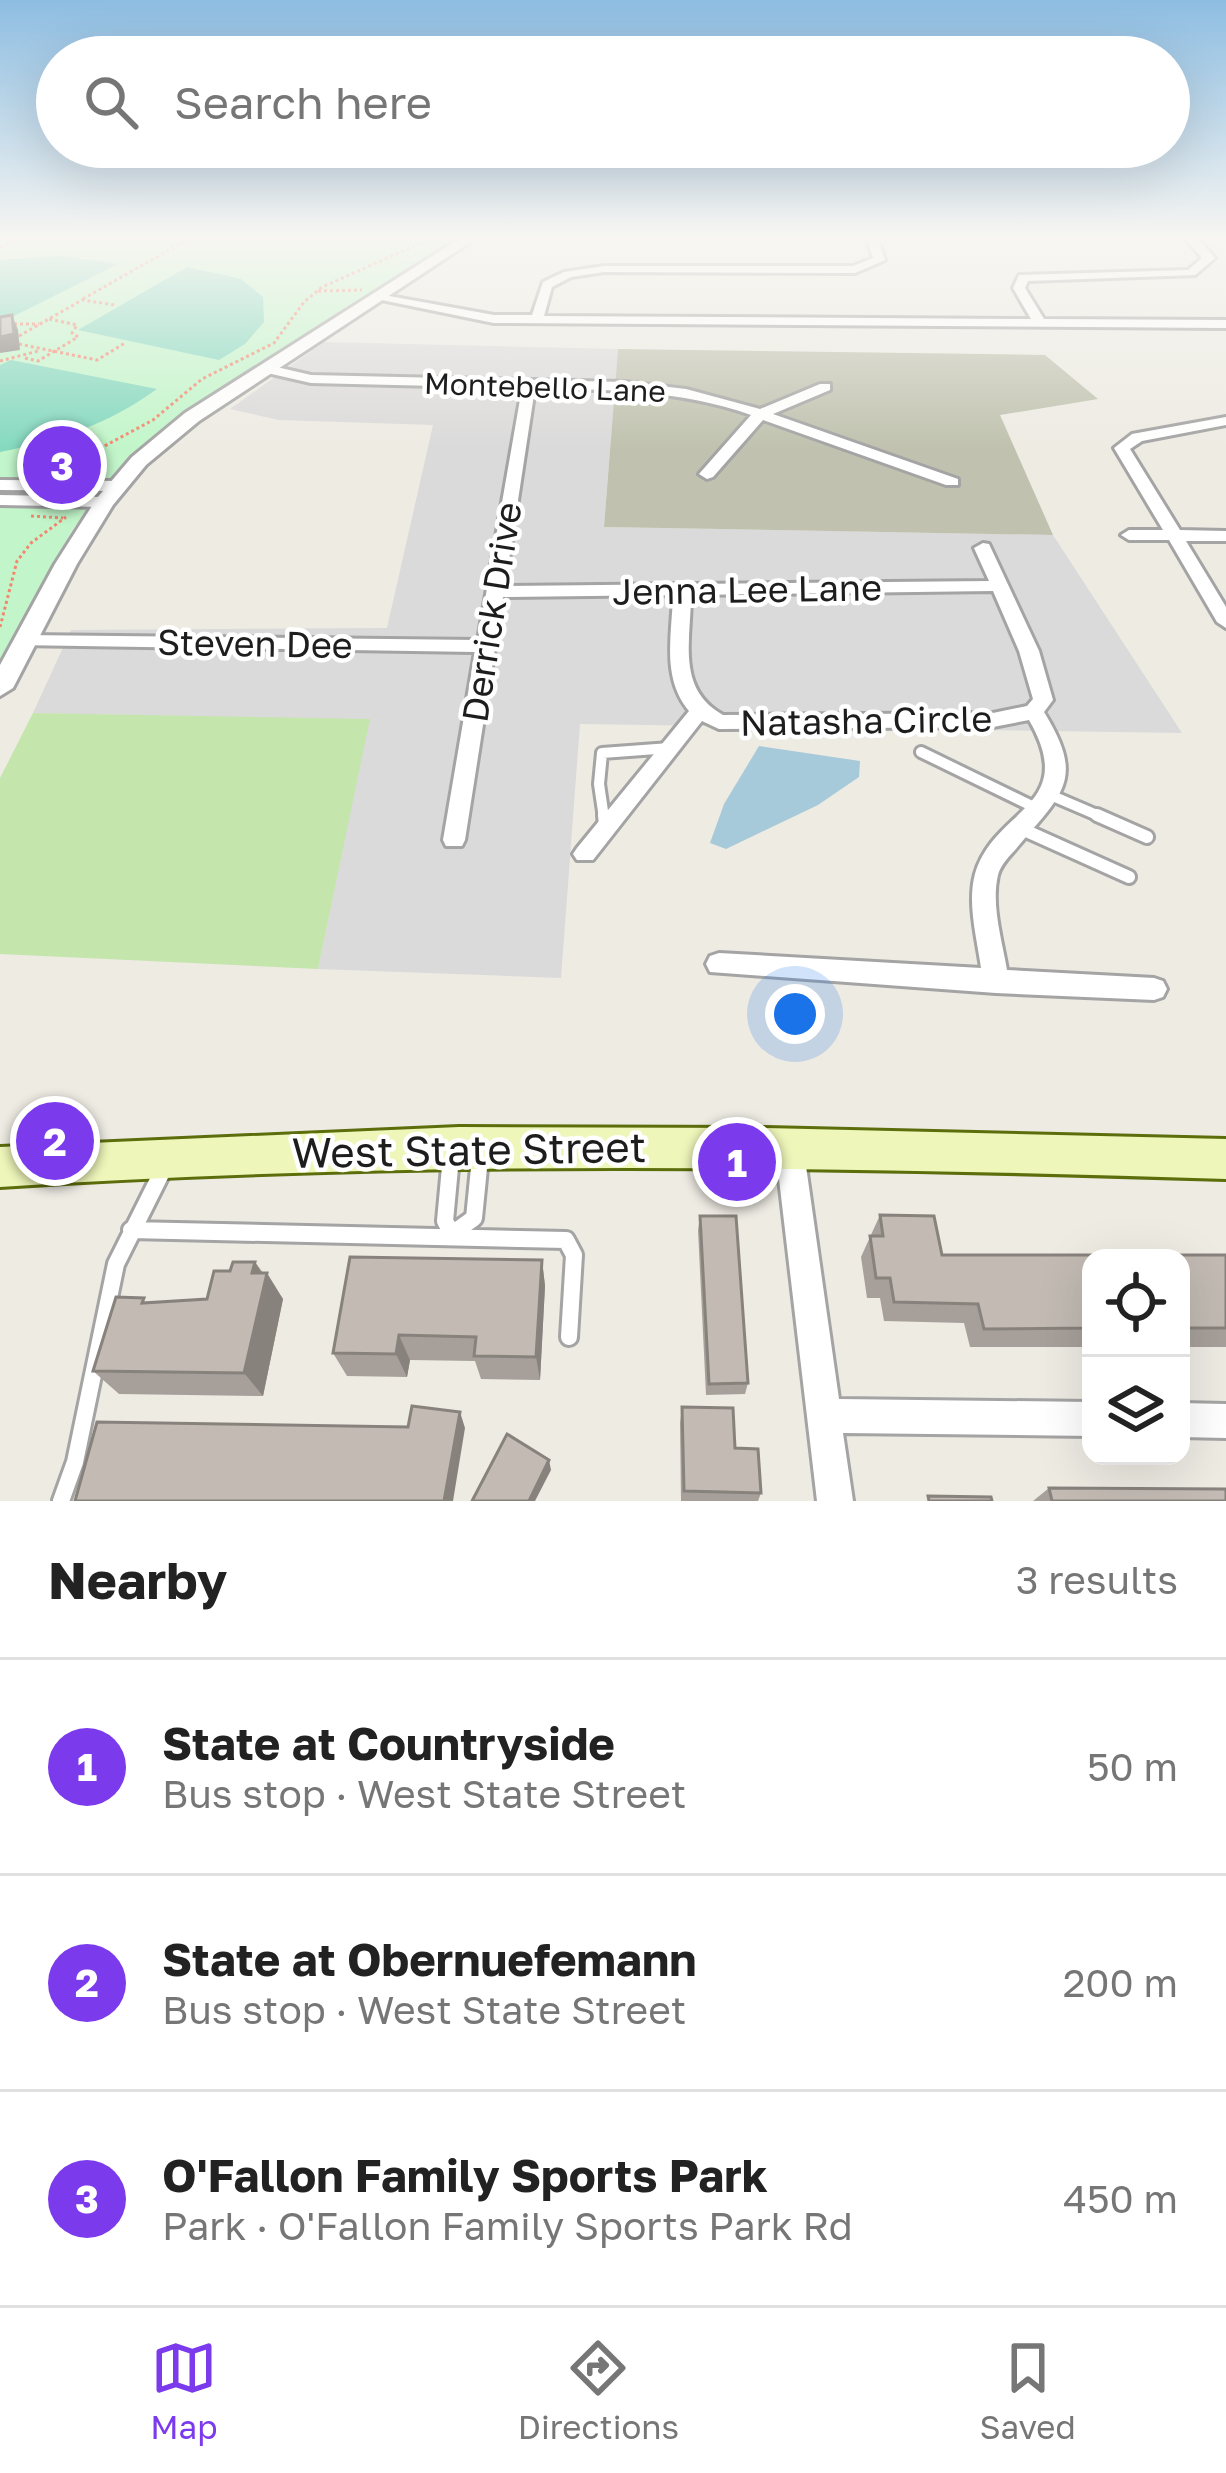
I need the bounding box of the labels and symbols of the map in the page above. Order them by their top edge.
street label: Montebello Lane [424,365,666,409]
pin: 3 [23,420,101,510]
street label: Derrick Drive [452,499,530,725]
street label: Jenna Lee Lane [612,565,882,613]
street label: Steven Dee [157,620,353,666]
street label: Natasha Circle [740,696,992,744]
your location [765,984,825,1044]
pin: 2 [16,1096,94,1186]
pin: 1 [698,1117,776,1207]
street label: West State Street [291,1121,647,1177]

